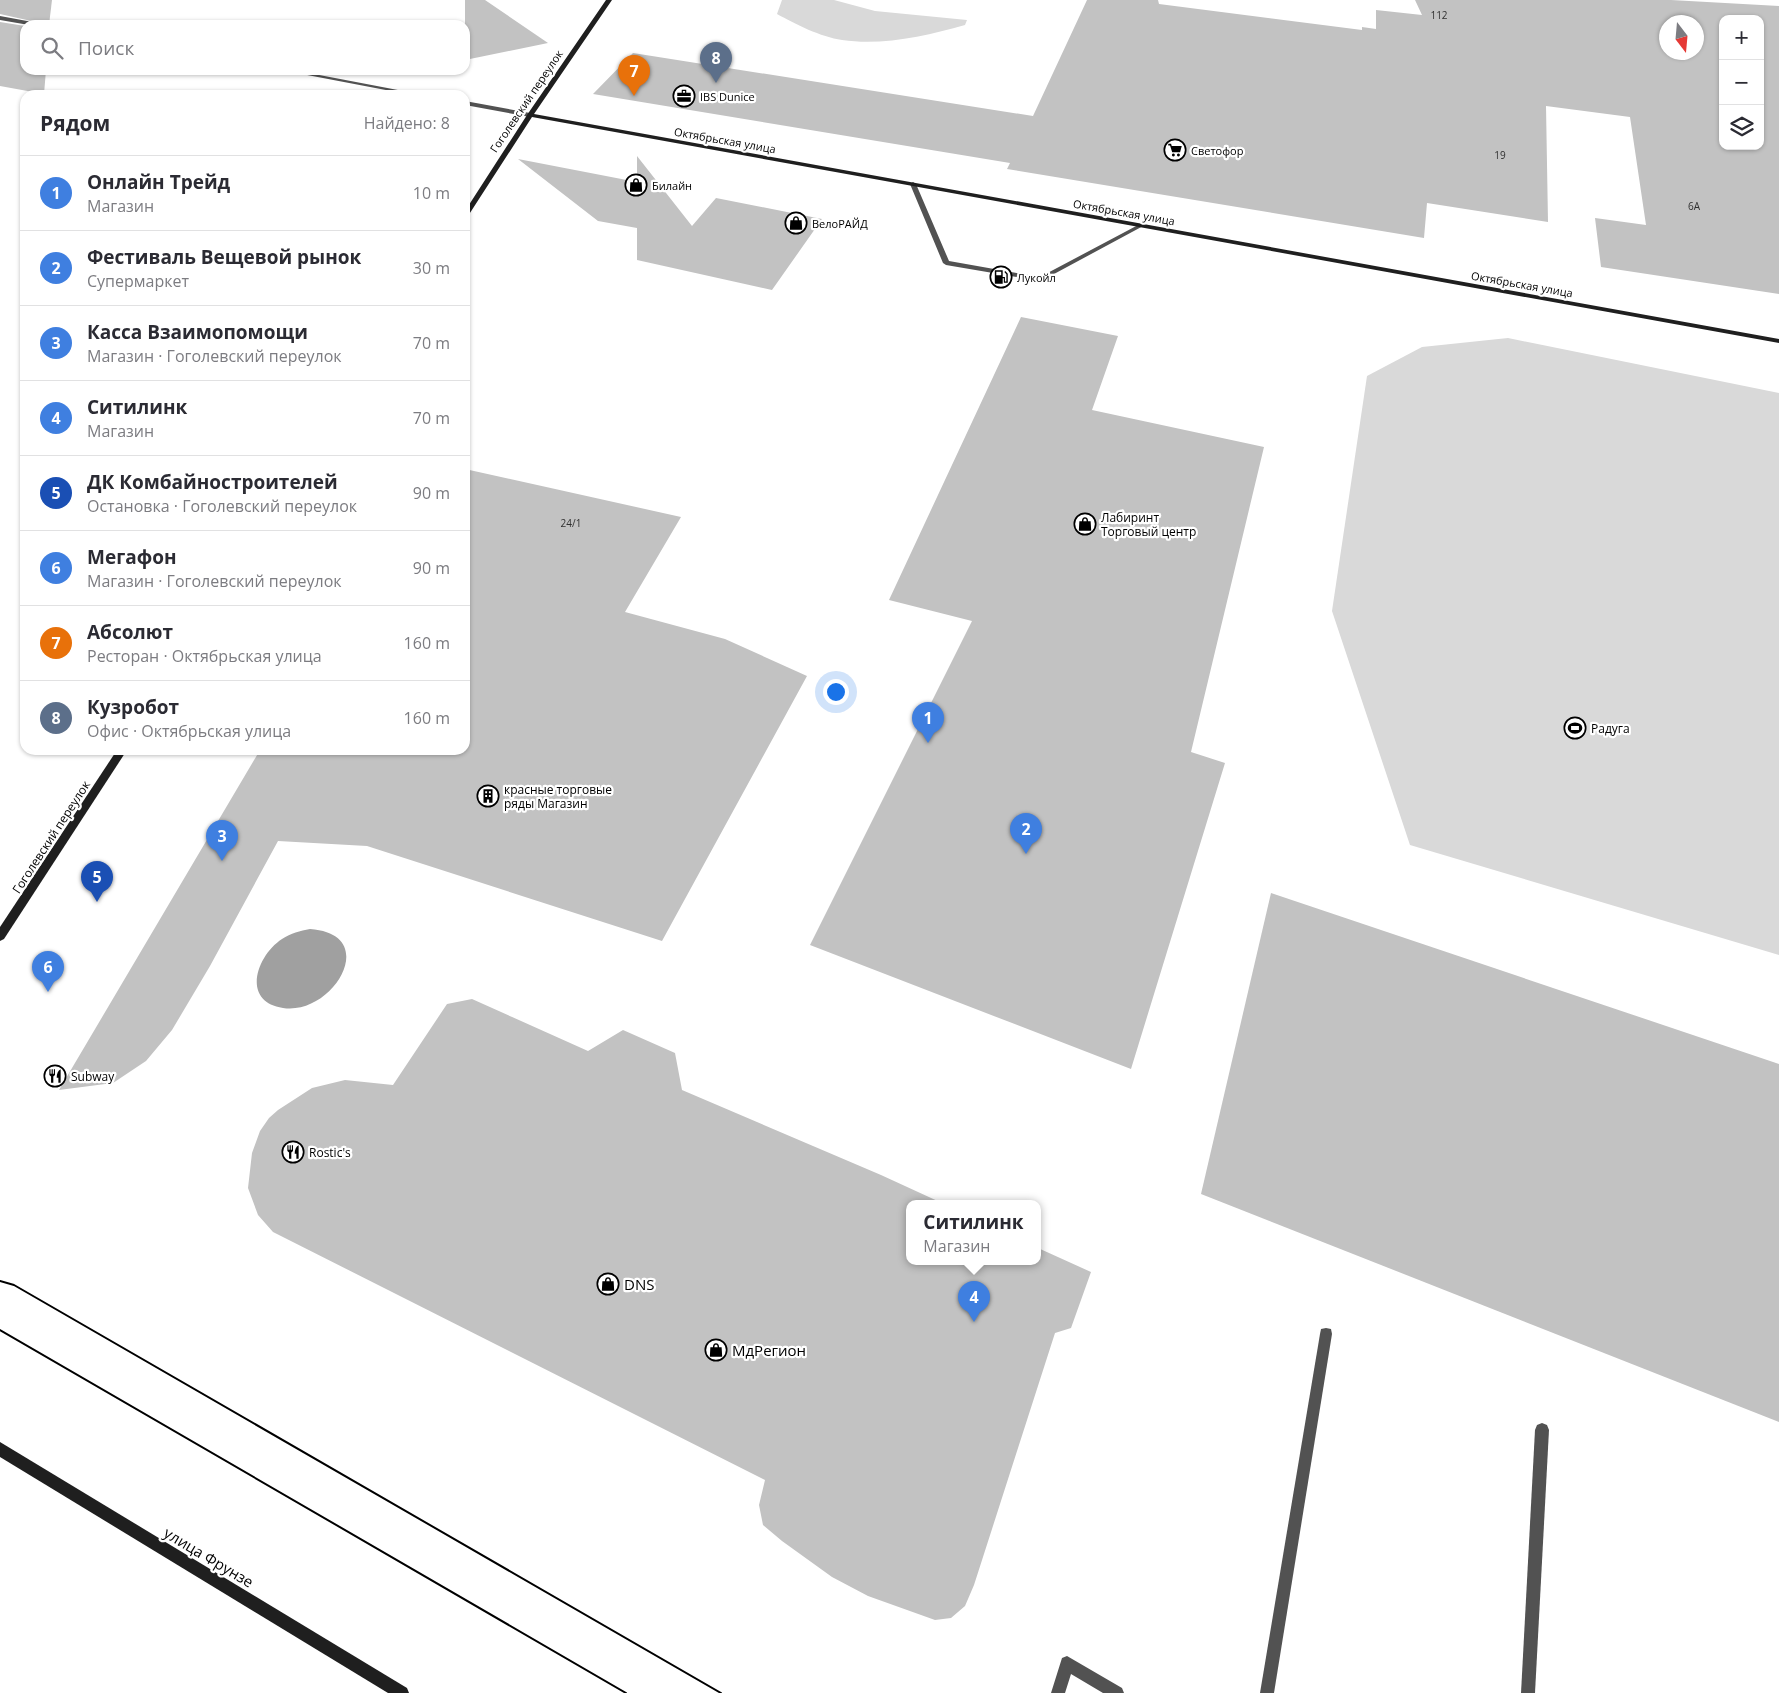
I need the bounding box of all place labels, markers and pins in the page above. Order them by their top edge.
pin: 8 [700,42,732,83]
pin: 7 [618,55,650,96]
office icon: IBS Dunice [672,84,696,108]
place label: IBS Dunice [700,89,755,104]
supermarket icon: Светофор [1163,138,1187,162]
place label: Светофор [1191,143,1244,158]
shop icon: Билайн [624,173,648,197]
place label: Билайн [652,178,692,193]
shop icon: ВелоРАЙД [784,211,808,235]
place label: ВелоРАЙД [812,216,868,231]
fuel station icon: Лукойл [989,265,1013,289]
place label: Лукойл [1017,270,1056,285]
place label: Лабиринт Торговый центр [1101,509,1196,540]
shop icon: Лабиринт Торговый центр [1073,512,1097,536]
pin: 1 [912,702,944,743]
sports icon: Радуга [1563,716,1587,740]
place label: Радуга [1591,720,1630,737]
place label: красные торговые ряды Магазин [504,781,612,812]
building icon: красные торговые ряды Магазин [476,784,500,808]
pin: 2 [1010,813,1042,854]
pin: 3 [206,820,238,861]
pin: 5 [81,861,113,902]
pin: 6 [32,951,64,992]
restaurant icon: Subway [43,1064,67,1088]
place label: Subway [71,1068,115,1085]
restaurant icon: Rostic's [281,1140,305,1164]
place label: Rostic's [309,1144,351,1161]
shop icon: DNS [596,1272,620,1296]
place label: DNS [624,1274,654,1294]
pin: 4 [958,1281,990,1322]
shop icon: МдРегион [704,1338,728,1362]
place label: МдРегион [732,1340,806,1360]

